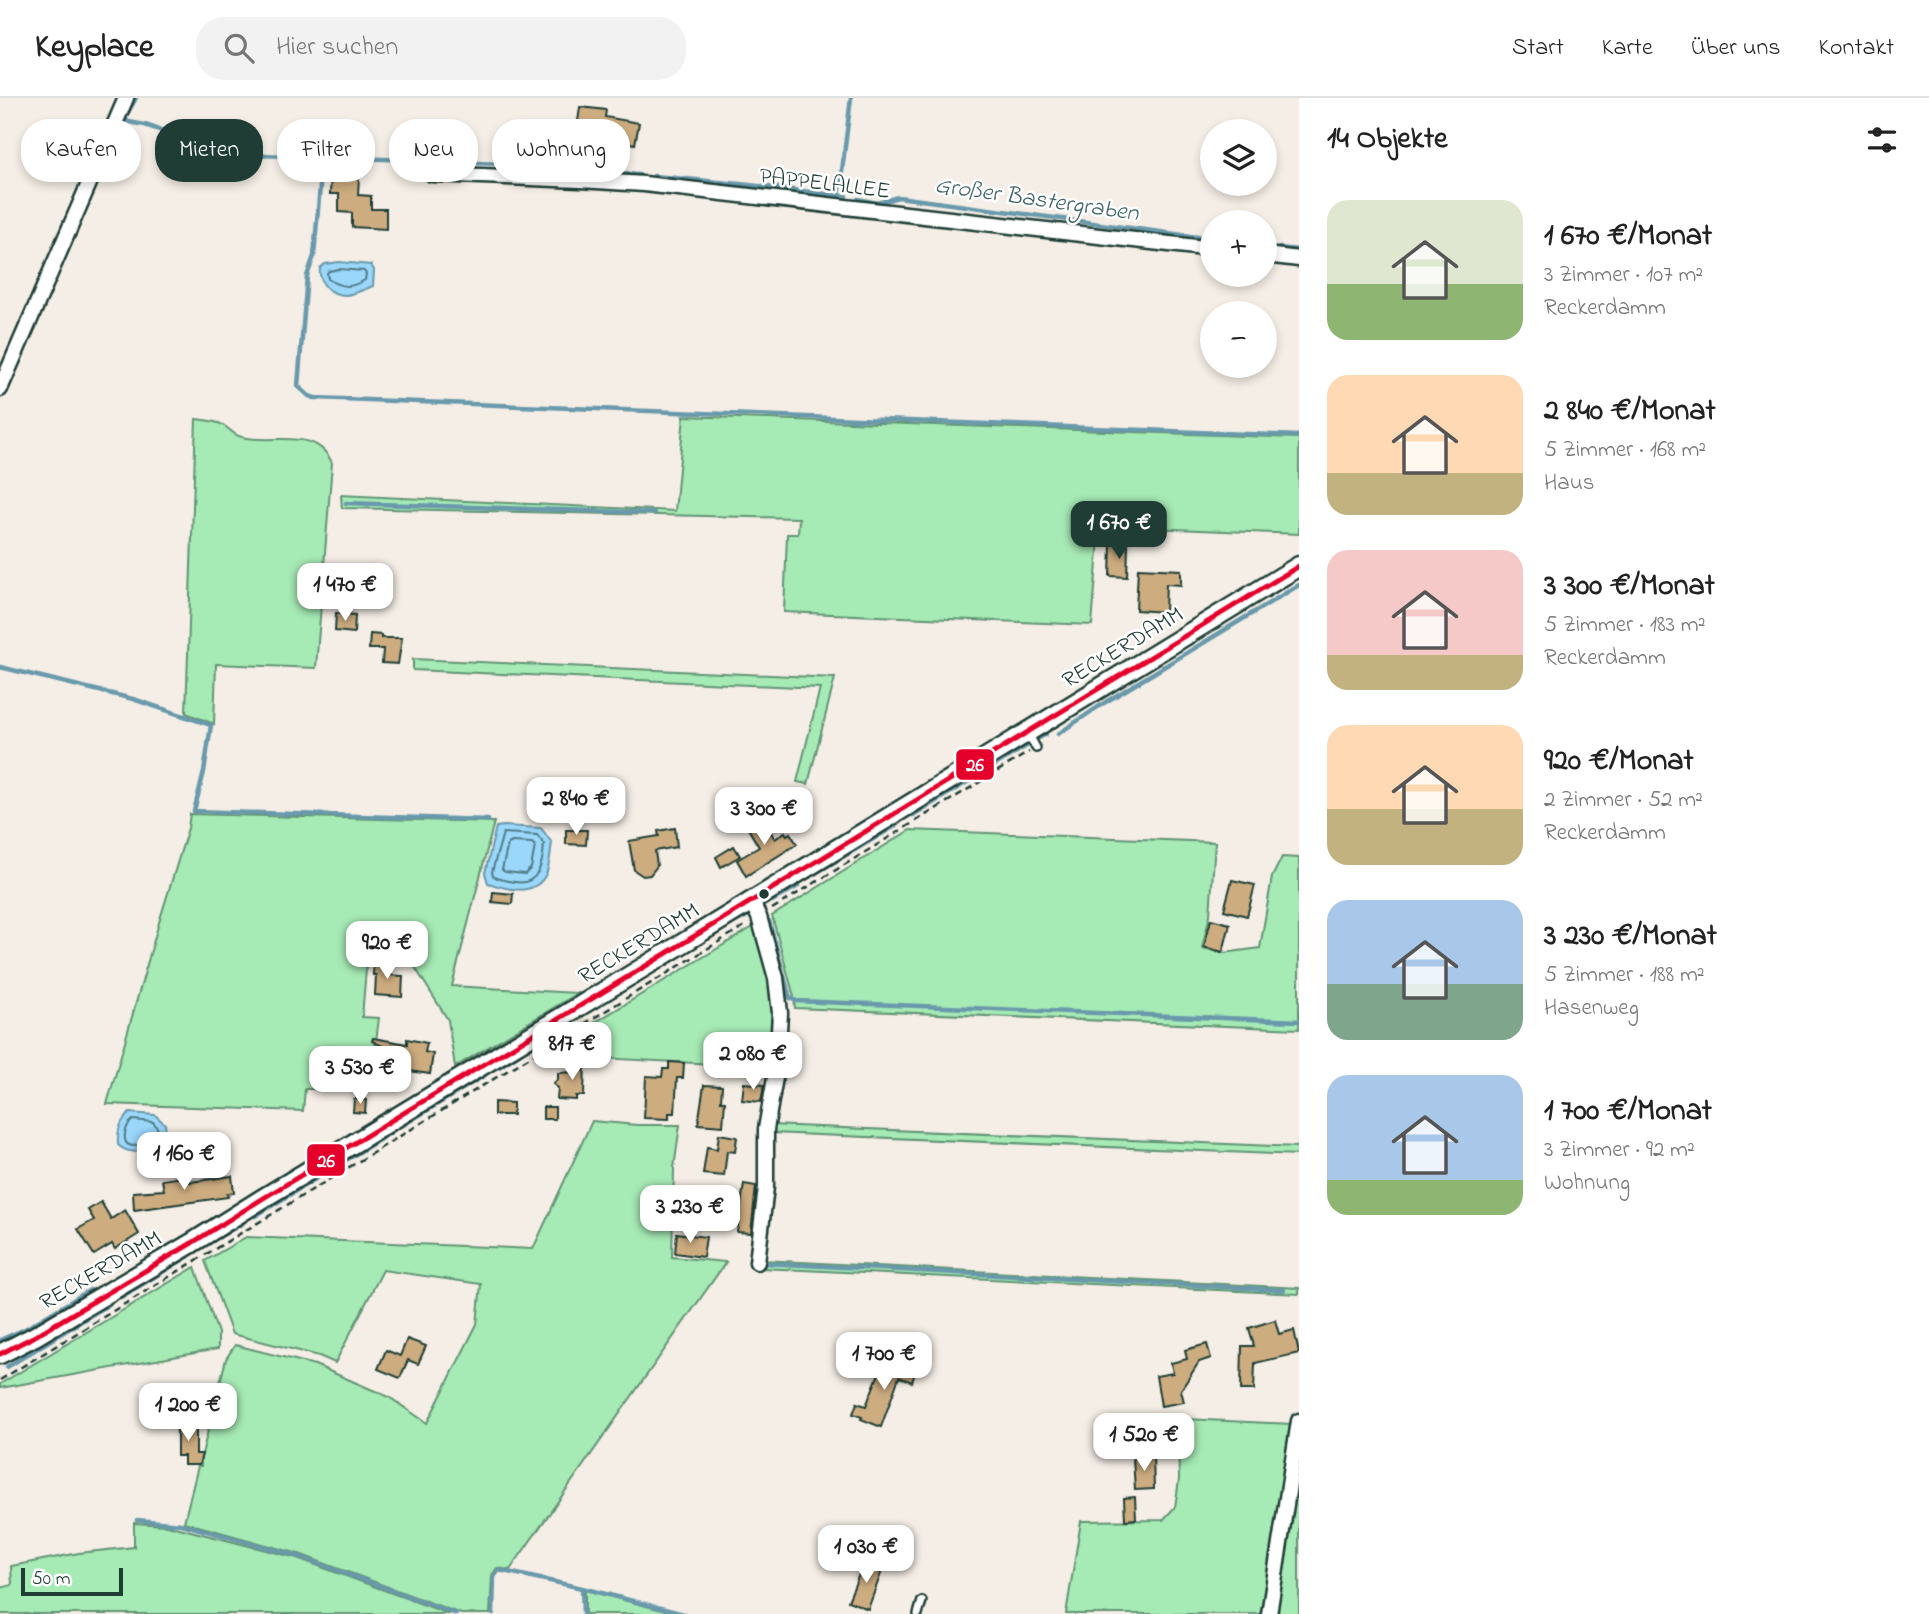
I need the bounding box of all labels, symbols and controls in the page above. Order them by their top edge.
search box [196,17,686,80]
text: Keyplace [35,24,154,72]
icon: search [220,29,258,67]
text: Hier suchen [276,29,398,67]
text: Start [1512,31,1564,66]
text: Karte [1602,31,1653,66]
text: Über uns [1691,31,1780,66]
text: Kontakt [1818,31,1894,66]
text: 14 Objekte [1327,118,1447,162]
chip: Kaufen [21,119,141,182]
chip: Mieten [155,119,263,182]
chip: Filter [277,119,375,182]
chip: Neu [389,119,478,182]
chip: Wohnung [492,119,630,182]
map controls [1200,119,1277,378]
button: layers [1200,119,1277,196]
icon: filters [1863,121,1901,159]
street label: PAPPELALLEE [757,160,892,209]
water label: Großer Bastergraben [933,169,1142,232]
button: + [1200,210,1277,287]
text: 1 670 €/Monat [1544,215,1712,259]
icon: home [1383,228,1467,312]
text: 3 Zimmer · 107 m² [1544,259,1703,292]
text: Reckerdamm [1544,292,1666,325]
button: − [1200,301,1277,378]
text: 2 840 €/Monat [1544,390,1716,434]
icon: home [1383,403,1467,487]
text: 5 Zimmer · 168 m² [1544,434,1706,467]
text: Haus [1544,467,1595,500]
pin: 1 670 € [1054,502,1184,561]
text: 1 670 € [1087,507,1151,540]
pin: 1 470 € [280,564,410,623]
text: 3 300 €/Monat [1544,565,1715,609]
text: 1 470 € [313,569,377,602]
icon: home [1383,578,1467,662]
street label: RECKERDAMM [1056,599,1190,697]
text: 5 Zimmer · 183 m² [1544,609,1706,642]
text: Reckerdamm [1544,642,1666,675]
text: 920 €/Monat [1544,740,1694,784]
line badge: 26 [955,748,995,781]
text: 26 [965,753,985,780]
icon: home [1383,753,1467,837]
pin: 2 840 € [511,778,641,837]
text: 2 840 € [543,783,610,816]
text: 2 Zimmer · 52 m² [1544,784,1703,817]
pin: 3 300 € [699,788,829,847]
text: 3 300 € [731,793,797,826]
text: Reckerdamm [1544,817,1666,850]
unlabelled marker [757,887,771,901]
street label: RECKERDAMM [572,895,706,993]
text: 3 230 €/Monat [1544,915,1717,959]
pin: 920 € [338,922,436,981]
text: 920 € [362,927,412,960]
icon: home [1383,928,1467,1012]
text: 5 Zimmer · 188 m² [1544,959,1705,992]
text: Hasenweg [1544,992,1639,1025]
pin: 817 € [523,1023,621,1082]
text: 817 € [548,1028,596,1061]
pin: 2 080 € [688,1032,818,1092]
text: 2 080 € [719,1038,787,1071]
pin: 3 530 € [295,1046,425,1106]
text: 3 530 € [325,1052,395,1085]
text: 1 700 €/Monat [1544,1090,1712,1134]
icon: home [1383,1103,1467,1187]
pin: 1 160 € [119,1132,249,1192]
text: 3 Zimmer · 92 m² [1544,1134,1695,1167]
text: 1 160 € [153,1138,215,1171]
line badge: 26 [306,1143,346,1177]
text: 26 [316,1149,336,1176]
text: Wohnung [1544,1167,1630,1200]
pin: 3 230 € [625,1186,755,1245]
text: 3 230 € [656,1191,724,1224]
street label: RECKERDAMM [34,1223,168,1319]
pin: 1 700 € [819,1332,949,1392]
text: 1 700 € [852,1338,916,1371]
pin: 1 200 € [123,1384,253,1443]
text: 1 200 € [155,1389,221,1422]
pin: 1 520 € [1079,1414,1209,1473]
text: 1 520 € [1109,1419,1179,1452]
pin: 1 030 € [801,1526,931,1585]
text: 1 030 € [834,1531,898,1564]
scale bar [21,1565,122,1597]
text: 50 m [32,1566,71,1593]

